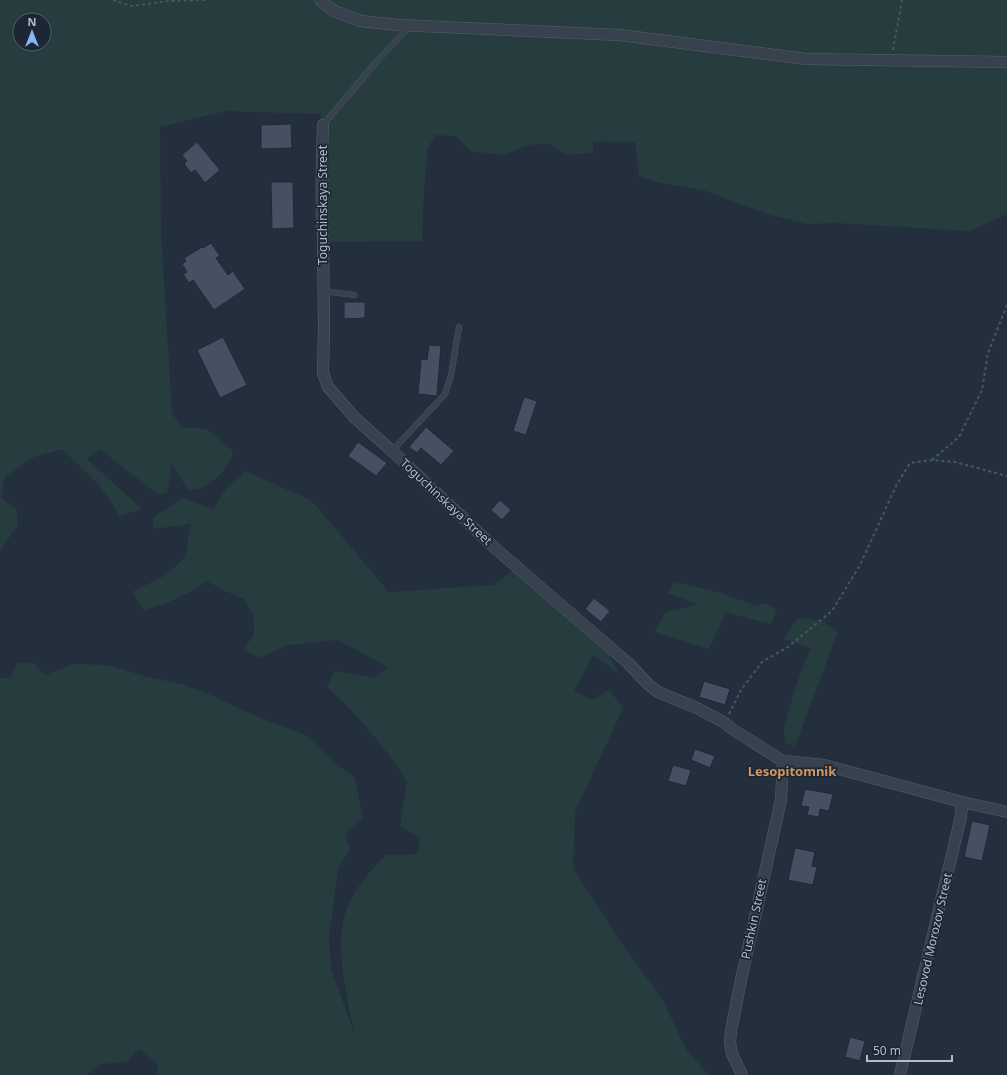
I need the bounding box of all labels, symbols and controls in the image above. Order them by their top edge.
north arrow [12,12,52,52]
text: N [28,14,36,29]
street label: Toguchinskaya Street [314,144,331,265]
street label: Toguchinskaya Street [397,455,496,549]
district label: Lesopitomnik [748,762,837,780]
street label: Lesovod Morozov Street [909,871,956,1007]
street label: Pushkin Street [737,877,770,960]
scale bar [867,1037,952,1063]
text: 50 m [873,1042,901,1059]

